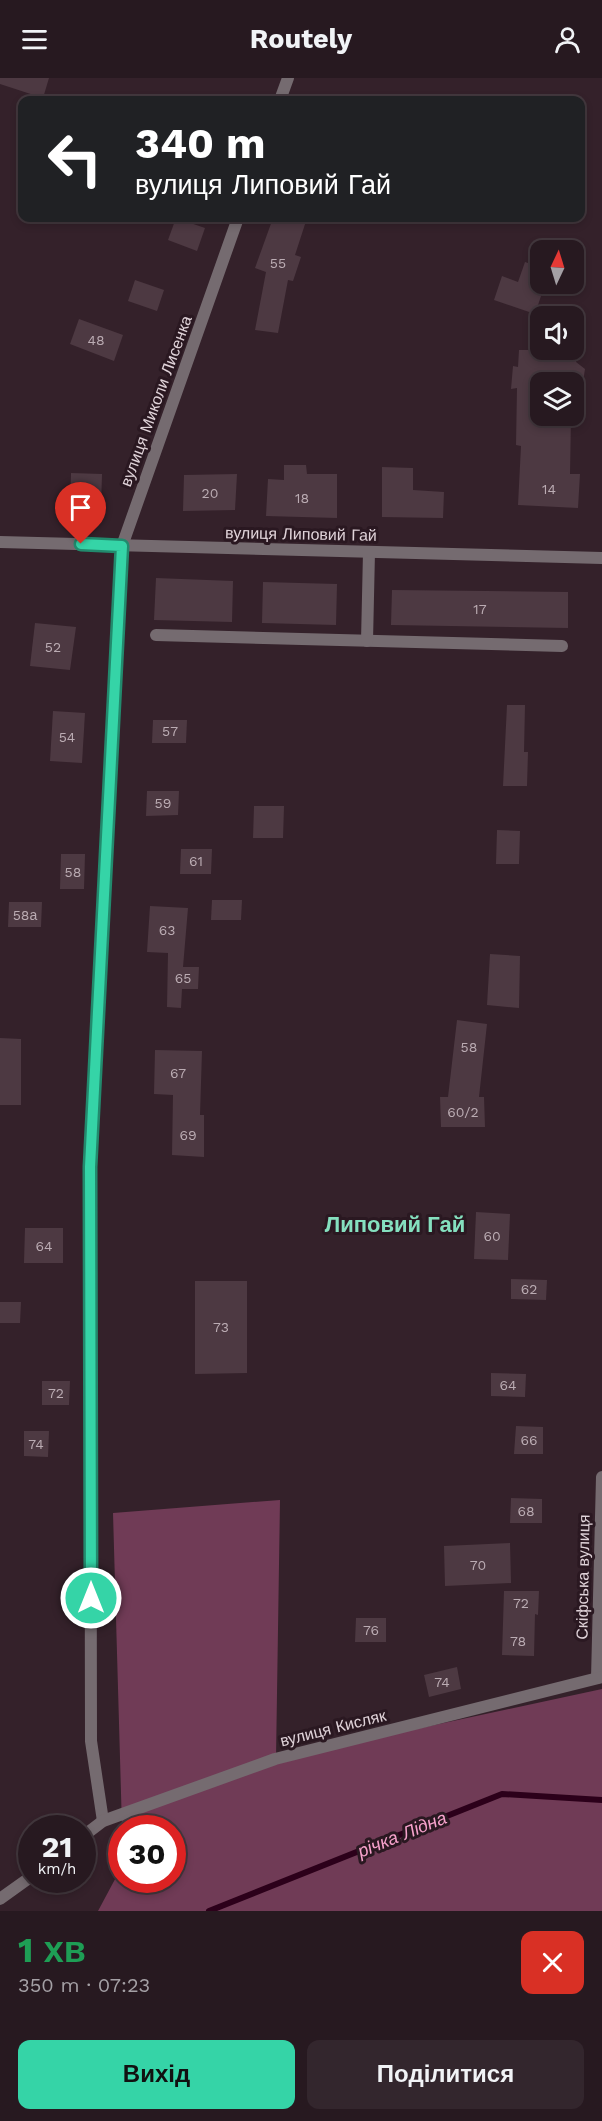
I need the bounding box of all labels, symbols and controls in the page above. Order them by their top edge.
icon: menu [18,23,51,56]
text: Routely [250,23,352,55]
icon: person [551,23,584,56]
text: 340 m [135,119,266,168]
icon: left [36,120,114,198]
text: вулиця Липовий Гай [135,169,391,201]
north arrow [530,240,584,294]
map controls [530,240,584,426]
house number: 55 [270,255,286,271]
button: sound [530,306,584,360]
street label: вулиця Миколи Лисенка [116,313,196,489]
house number: 48 [87,332,105,348]
button: layers [530,372,584,426]
house number: 14 [542,481,556,497]
pin [55,482,106,544]
house number: 20 [202,485,218,501]
house number: 18 [295,490,309,506]
icon: arrive [64,491,97,524]
street label: вулиця Липовий Гай [225,523,377,545]
house number: 17 [473,601,487,617]
house number: 52 [45,639,61,655]
house number: 57 [162,723,178,739]
house number: 54 [59,729,75,745]
house number: 59 [155,795,171,811]
house number: 61 [189,853,203,869]
house number: 58 [65,864,81,880]
house number: 58а [13,907,37,923]
house number: 63 [159,922,175,938]
house number: 65 [175,970,191,986]
house number: 58 [461,1039,477,1055]
house number: 67 [170,1065,186,1081]
house number: 60/2 [447,1104,479,1120]
house number: 69 [179,1127,197,1143]
district label: Липовий Гай [325,1212,465,1237]
house number: 60 [483,1228,501,1244]
house number: 64 [35,1238,53,1254]
house number: 62 [521,1281,537,1297]
house number: 73 [213,1319,229,1335]
house number: 64 [499,1377,517,1393]
house number: 72 [48,1385,64,1401]
house number: 66 [520,1432,538,1448]
house number: 74 [28,1436,44,1452]
house number: 68 [517,1503,535,1519]
street label: Скіфська вулиця [572,1514,594,1640]
house number: 70 [470,1557,486,1573]
position arrow [59,1566,123,1630]
house number: 72 [513,1595,529,1611]
house number: 76 [363,1622,379,1638]
house number: 78 [510,1633,526,1649]
house number: 74 [434,1674,450,1690]
street label: вулиця Кисляк [278,1705,389,1750]
water label: річка Лідна [354,1807,450,1862]
speed limit sign: 30 [108,1815,186,1893]
text: 21 [42,1829,72,1864]
text: km/h [38,1860,76,1878]
text: 1 хв [18,1929,86,1971]
button: close [521,1931,584,1994]
text: 350 m · 07:23 [18,1973,150,1997]
button: Вихід [18,2040,295,2109]
button: Поділитися [307,2040,584,2109]

